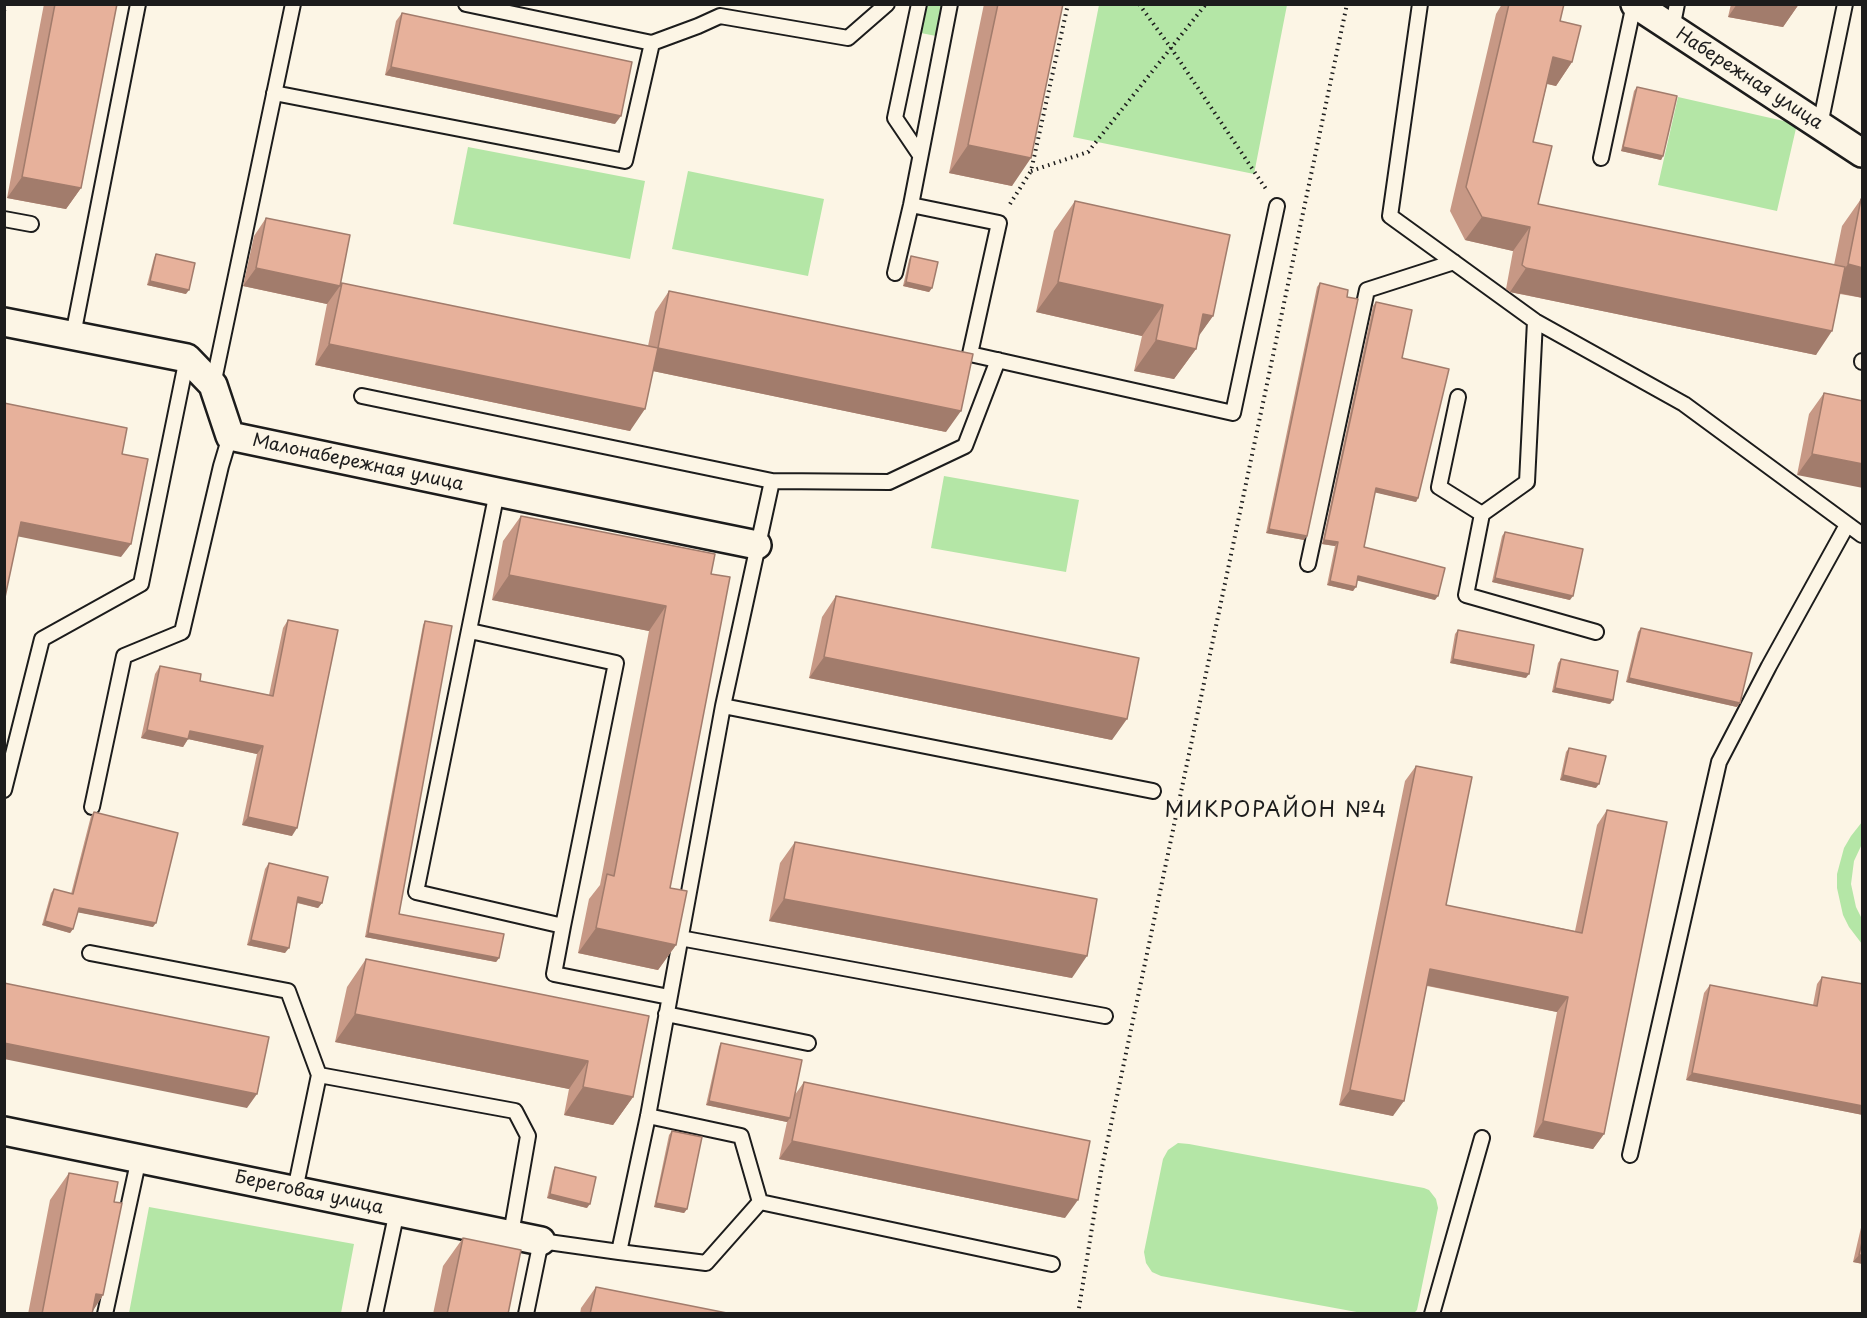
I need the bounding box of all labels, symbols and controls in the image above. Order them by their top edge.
street label: Набережная улица [1671,23,1827,135]
street label: Малонабережная улица [250,430,466,496]
district label: МИКРОРАЙОН №4 [1164,798,1388,824]
street label: Береговая улица [233,1167,385,1219]

